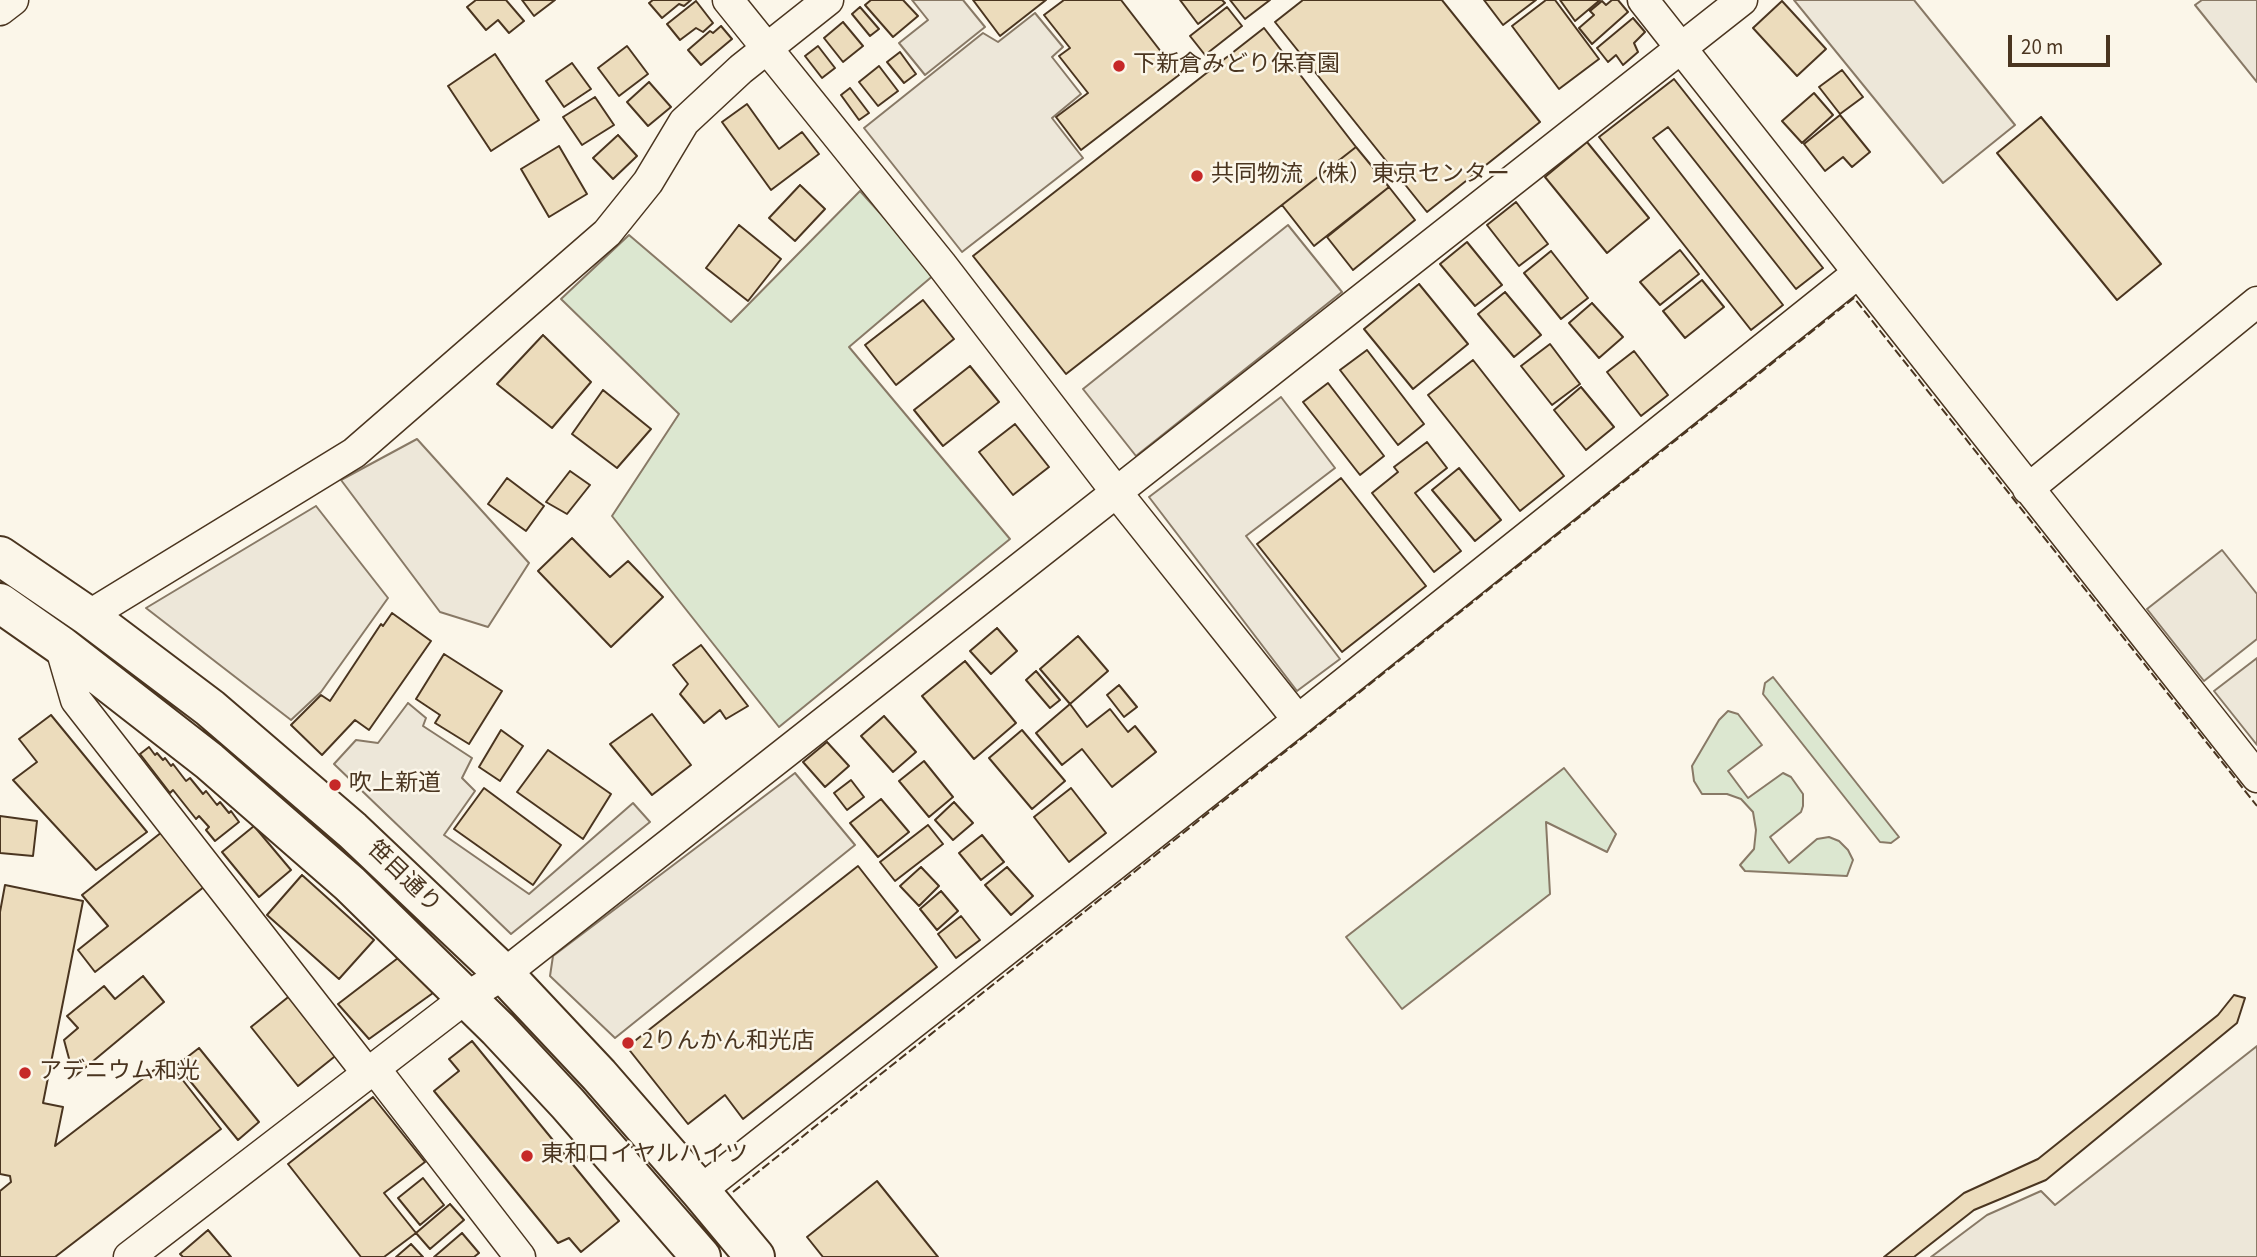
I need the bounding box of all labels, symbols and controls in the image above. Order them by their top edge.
scale bar [2012,21,2114,65]
text: 20 m [2021,32,2063,62]
place label: 下新倉みどり保育園 [1133,52,1340,80]
marker: 下新倉みどり保育園 [1111,58,1127,74]
place label: 共同物流（株）東京センター [1211,162,1510,190]
marker: 共同物流（株）東京センター [1189,168,1205,184]
place label: 吹上新道 [349,771,441,799]
marker: 吹上新道 [327,777,343,793]
street label: 笹目通り [360,836,446,920]
place label: 2りんかん和光店 [642,1029,814,1057]
marker: 2りんかん和光店 [620,1035,636,1051]
place label: アデニウム和光 [39,1059,200,1087]
marker: アデニウム和光 [17,1065,33,1081]
place label: 東和ロイヤルハイツ [541,1142,748,1170]
marker: 東和ロイヤルハイツ [519,1148,535,1164]

